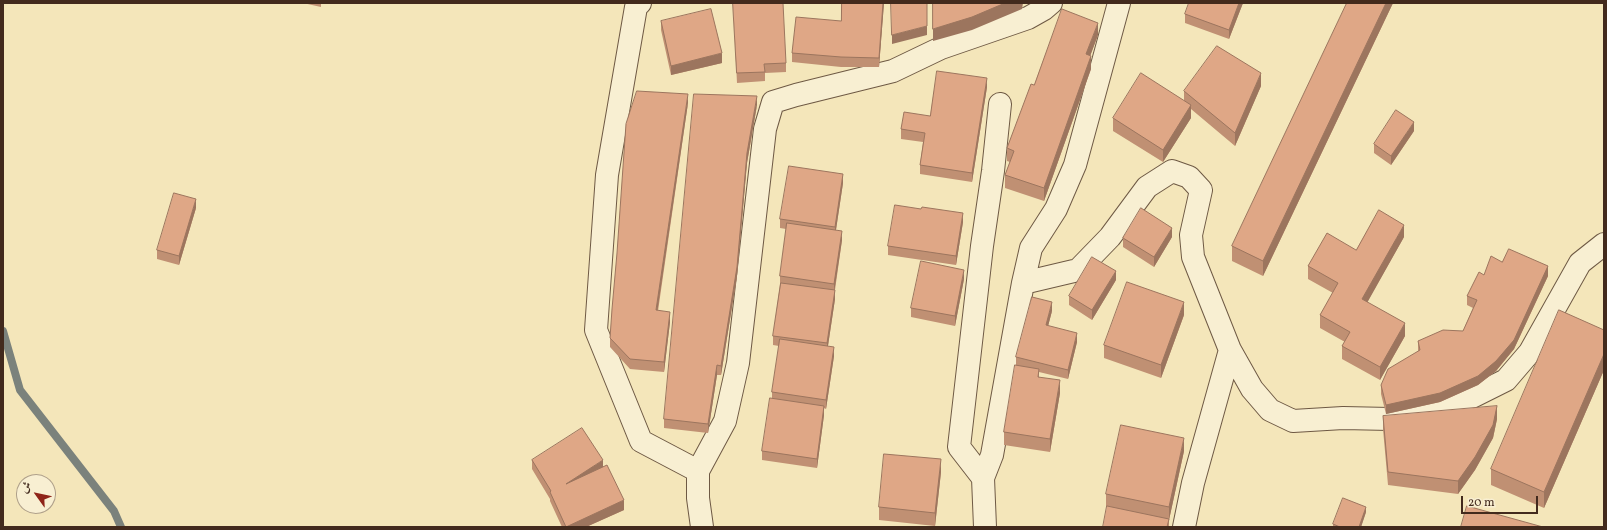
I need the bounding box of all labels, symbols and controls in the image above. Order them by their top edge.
north arrow [16,474,56,514]
text: ش [17,479,36,496]
scale bar [1463,488,1540,514]
text: 20 m [1468,495,1495,511]

